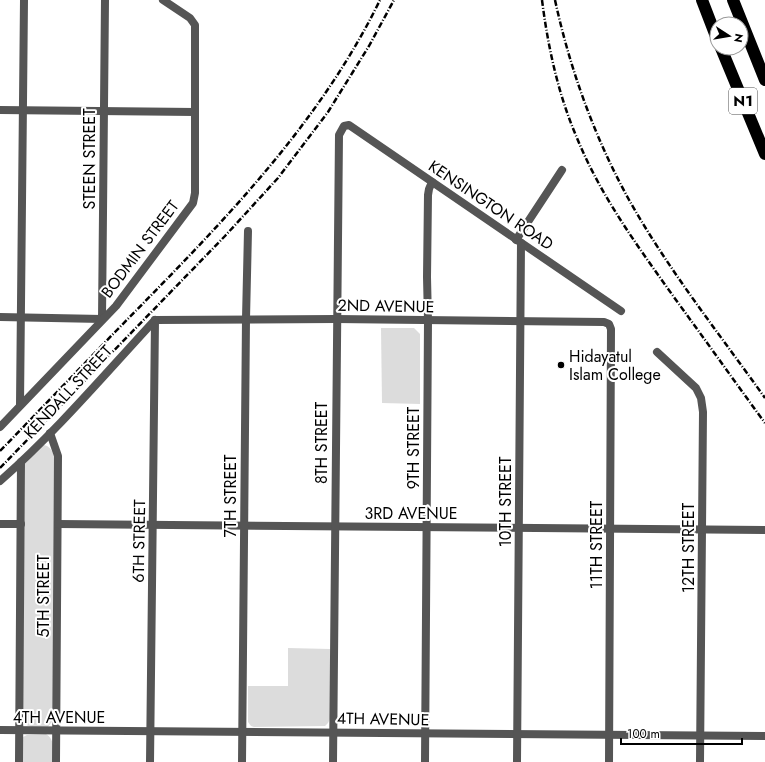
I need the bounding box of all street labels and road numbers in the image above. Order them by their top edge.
road number: N1 [729,88,757,114]
street label: STEEN STREET [78,108,101,210]
street label: KENSINGTON ROAD [424,155,558,256]
street label: BODMIN STREET [96,195,185,303]
street label: 2ND AVENUE [337,294,435,318]
street label: KENDALL STREET [18,340,118,444]
street label: 8TH STREET [310,401,333,484]
street label: 9TH STREET [402,406,425,489]
street label: 7TH STREET [219,454,242,537]
street label: 10TH STREET [494,456,517,547]
street label: 6TH STREET [127,499,151,583]
street label: 11TH STREET [585,500,608,589]
street label: 3RD AVENUE [365,502,457,525]
street label: 12TH STREET [677,502,700,593]
street label: 5TH STREET [32,554,55,637]
street label: 4TH AVENUE [13,706,105,729]
street label: 4TH AVENUE [337,707,429,731]

